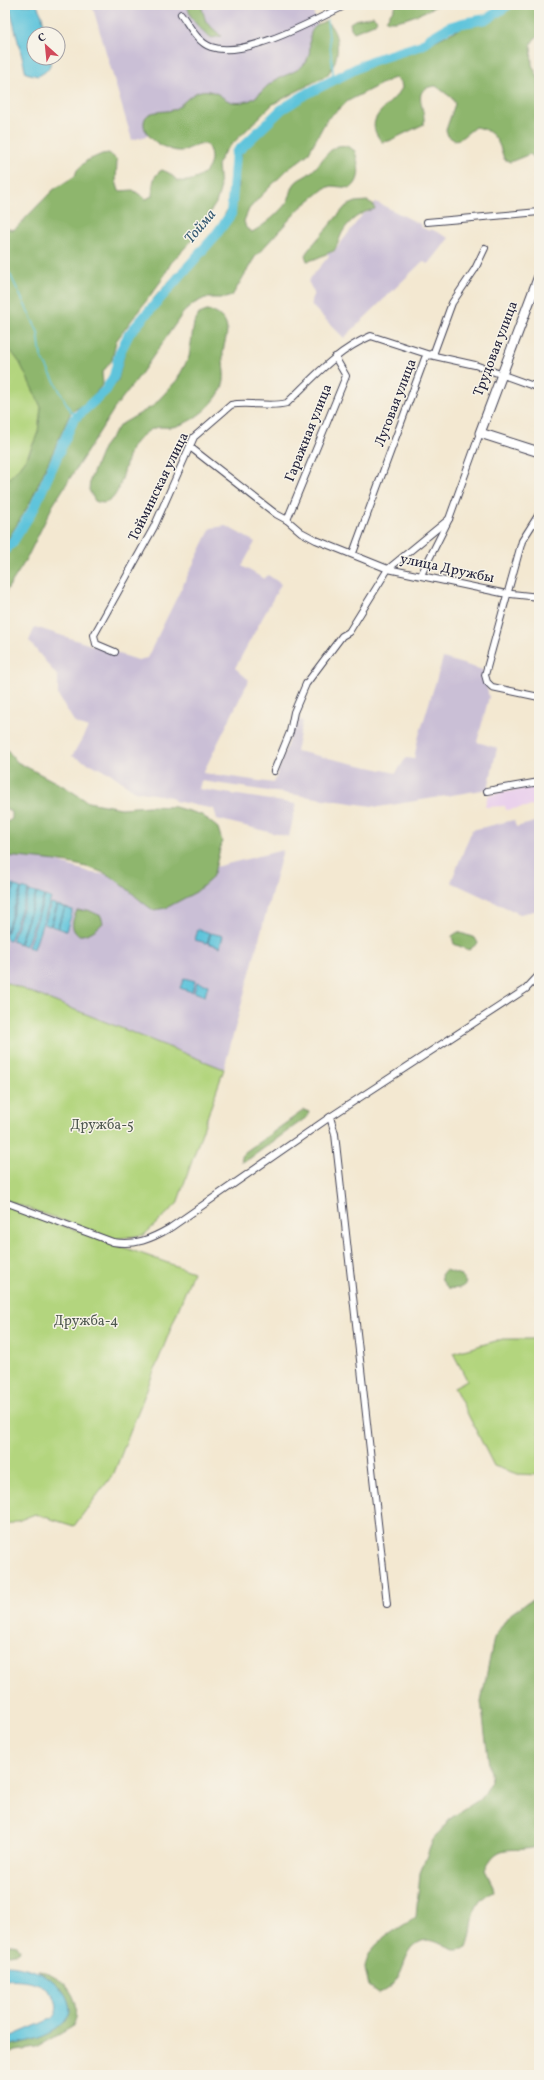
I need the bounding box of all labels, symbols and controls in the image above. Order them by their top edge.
north arrow [26,26,66,66]
text: С [36,30,49,47]
water label: Тойма [180,205,222,249]
street label: Трудовая улица [469,299,523,399]
street label: Луговая улица [371,356,422,450]
street label: Гаражная улица [281,381,337,485]
street label: Тойминская улица [124,429,194,545]
street label: улица Дружбы [398,550,496,588]
park label: Дружба-5 [70,1116,134,1135]
park label: Дружба-4 [54,1312,118,1331]

